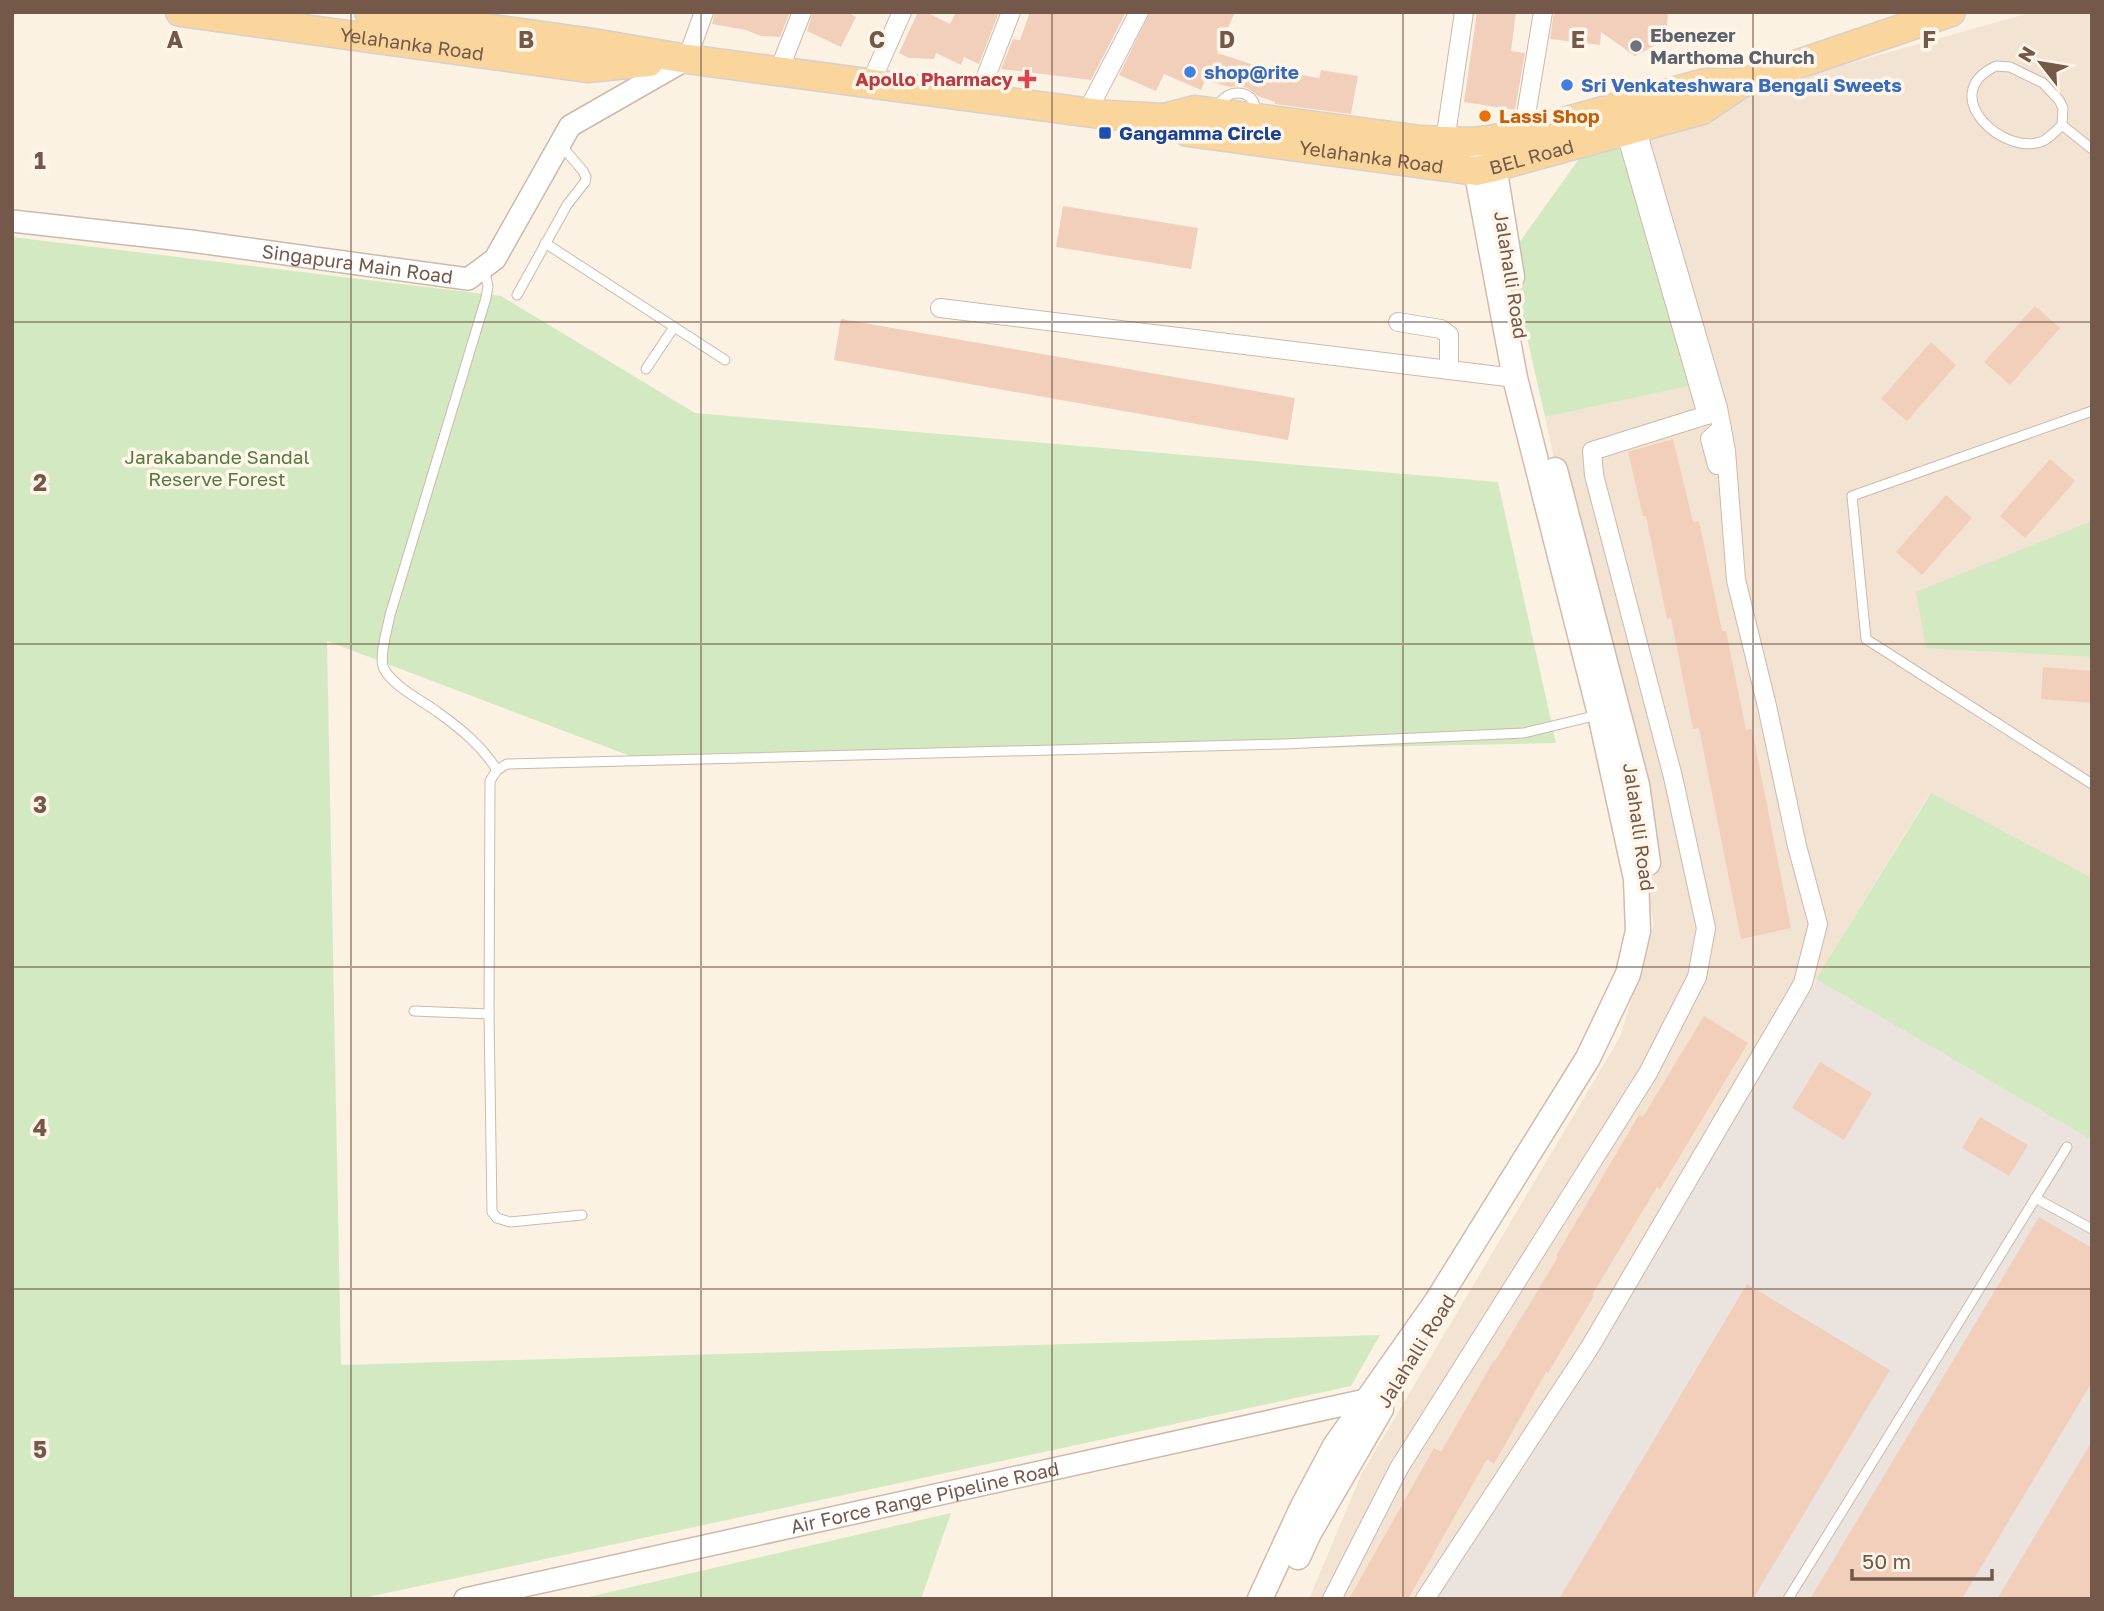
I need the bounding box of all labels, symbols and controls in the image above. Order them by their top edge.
street label: Yelahanka Road [338,22,485,65]
place label: Ebenezer Marthoma Church [1650,23,1814,68]
text: A [167,25,184,53]
text: B [518,25,534,53]
text: C [869,25,885,53]
text: D [1219,25,1235,53]
text: E [1571,25,1585,53]
text: F [1922,25,1936,53]
north arrow [2006,28,2076,98]
marker: Ebenezer Marthoma Church [1628,38,1644,54]
text: N [2012,42,2040,66]
place label: shop@rite [1204,60,1299,83]
marker: shop@rite [1182,64,1198,80]
place label: Apollo Pharmacy [855,67,1014,90]
marker: Apollo Pharmacy [1019,71,1035,87]
place label: Sri Venkateshwara Bengali Sweets [1581,73,1902,96]
marker: Sri Venkateshwara Bengali Sweets [1559,77,1575,93]
place label: Lassi Shop [1499,104,1600,127]
marker: Lassi Shop [1477,108,1493,124]
place label: Gangamma Circle [1119,121,1281,144]
marker: Gangamma Circle [1097,125,1113,141]
street label: BEL Road [1487,134,1576,179]
street label: Yelahanka Road [1298,135,1445,177]
text: 1 [34,146,46,174]
street label: Jalahalli Road [1490,209,1533,340]
street label: Singapura Main Road [260,239,454,288]
park label: Jarakabande Sandal Reserve Forest [124,445,310,490]
text: 2 [33,468,47,496]
street label: Jalahalli Road [1619,761,1660,892]
text: 3 [33,790,47,818]
text: 4 [33,1113,47,1141]
street label: Jalahalli Road [1372,1290,1460,1412]
text: 5 [33,1435,47,1463]
street label: Air Force Range Pipeline Road [788,1456,1061,1538]
scale bar [1852,1538,1992,1582]
text: 50 m [1862,1548,1911,1574]

